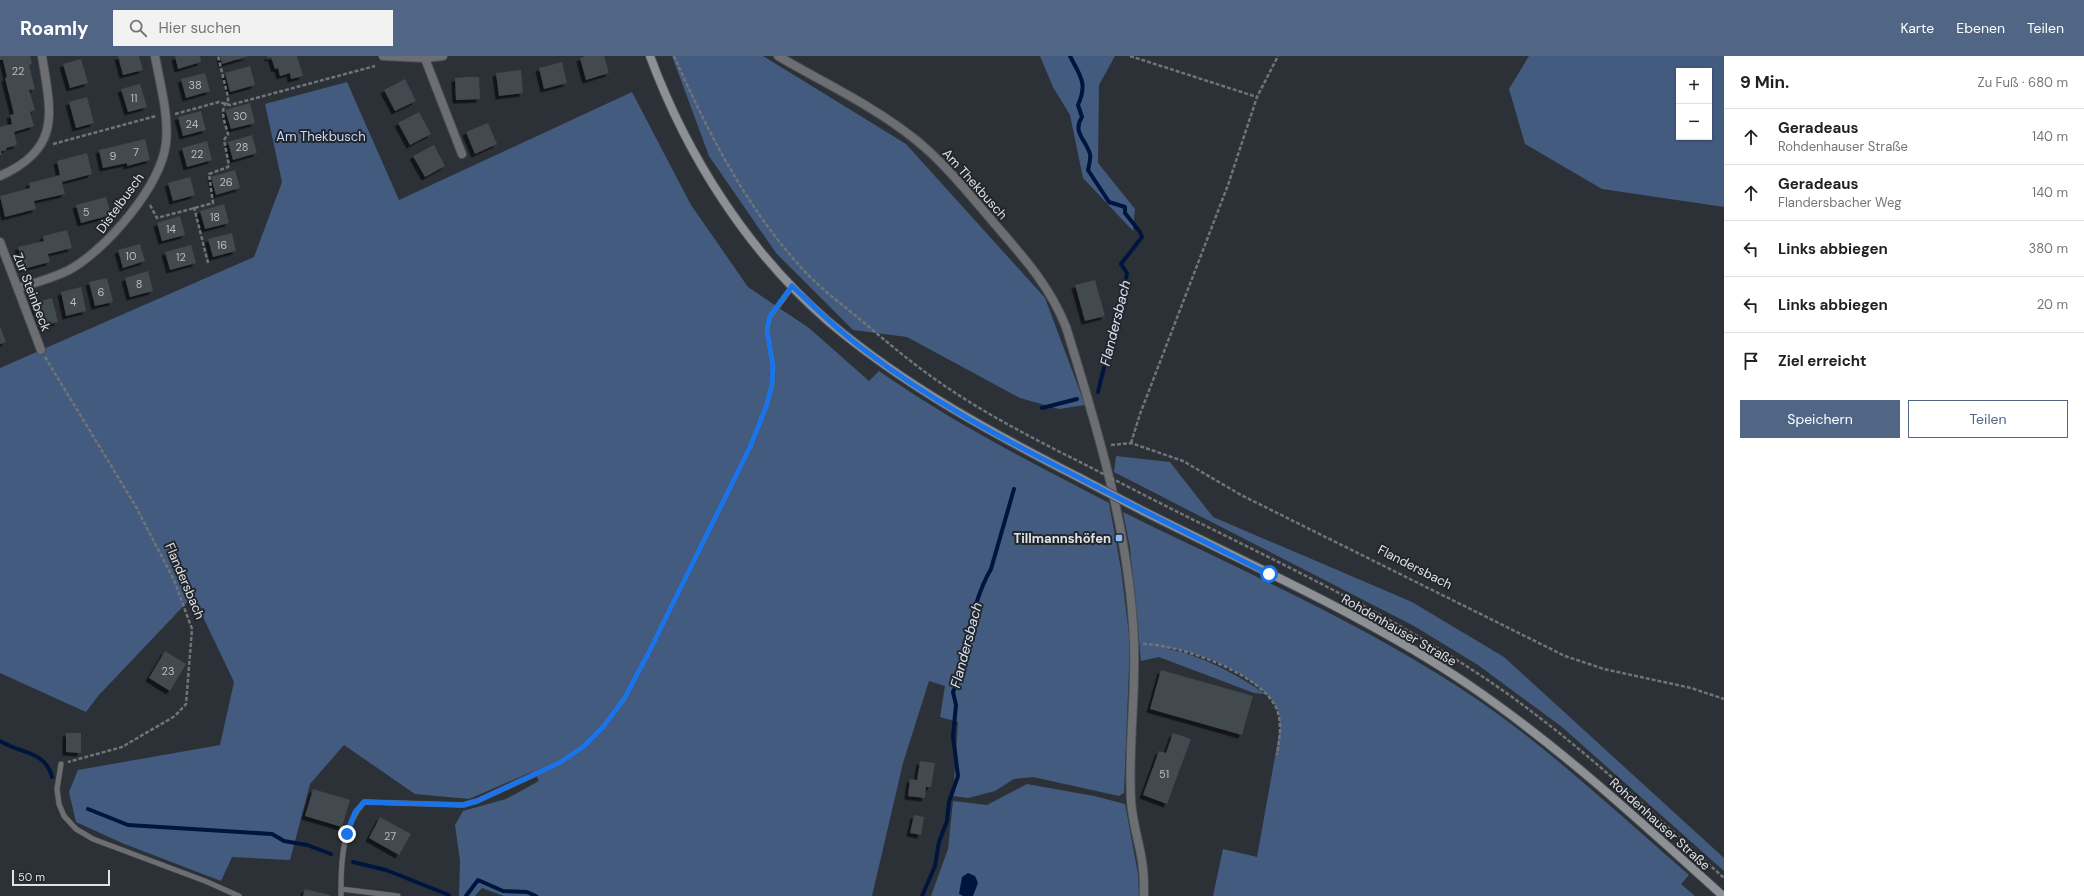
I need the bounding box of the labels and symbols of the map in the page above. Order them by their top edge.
house number: 22 [12,64,24,78]
house number: 38 [188,78,202,92]
house number: 11 [131,91,137,105]
house number: 30 [233,109,247,123]
house number: 24 [186,117,199,131]
park label: Am Thekbusch [276,128,366,145]
house number: 28 [236,140,248,154]
house number: 7 [133,145,139,159]
street label: Am Thekbusch [939,145,1011,223]
house number: 22 [191,147,203,161]
house number: 9 [110,149,117,163]
street label: Distelbusch [92,169,148,237]
house number: 26 [219,175,233,189]
house number: 5 [83,205,90,219]
house number: 18 [210,210,220,224]
house number: 14 [166,222,176,236]
house number: 16 [217,238,227,252]
house number: 10 [126,249,136,263]
street label: Zur Steinbeck [9,250,55,334]
house number: 12 [176,250,186,264]
house number: 8 [136,277,142,291]
water label: Flandersbach [1096,278,1134,368]
house number: 6 [98,285,105,299]
house number: 4 [70,295,77,309]
place label: Tillmannshöfen [1014,530,1111,547]
marker: Tillmannshöfen [1114,533,1124,543]
street label: Flandersbach [161,540,209,622]
street label: Flandersbach [1375,541,1455,593]
route start [1260,565,1278,583]
street label: Rohdenhauser Straße [1338,590,1460,670]
water label: Flandersbach [946,600,986,690]
house number: 23 [162,664,174,678]
house number: 51 [1159,767,1169,781]
street label: Rohdenhauser Straße [1606,774,1714,874]
route end [338,825,356,843]
house number: 27 [384,829,396,843]
scale bar [12,868,110,887]

